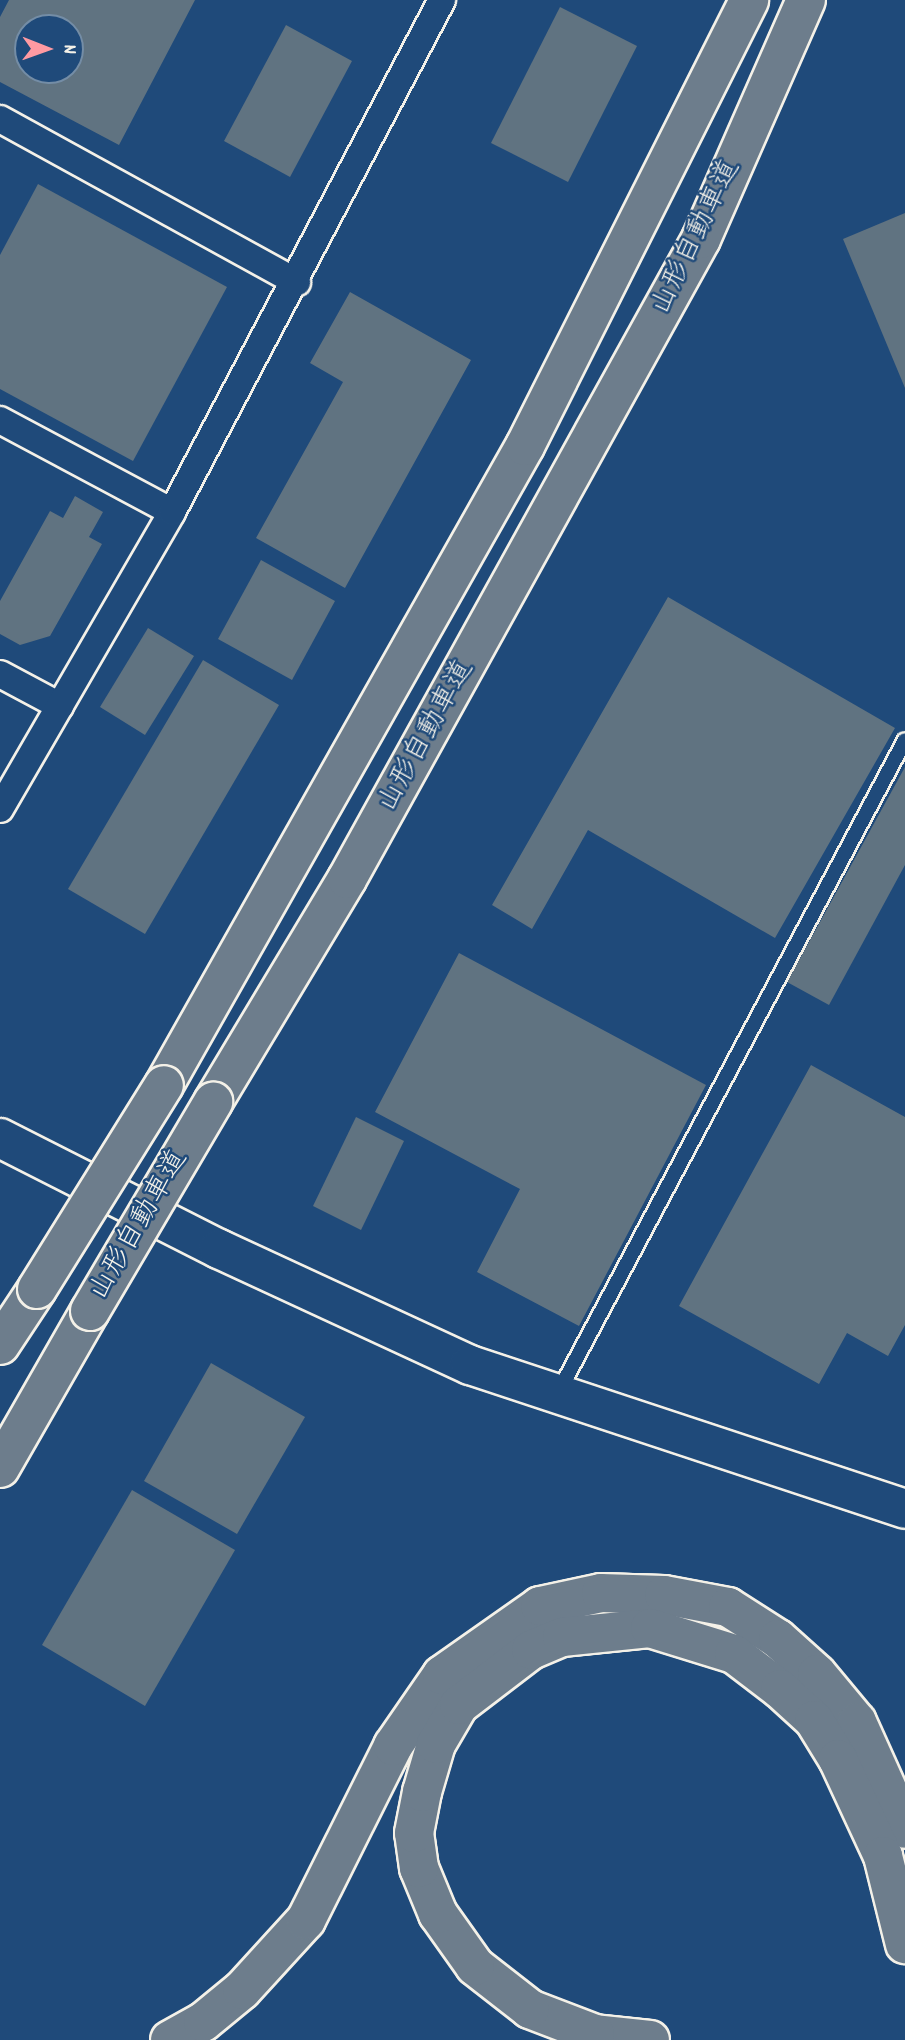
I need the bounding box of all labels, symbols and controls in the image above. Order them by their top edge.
north arrow [14,14,84,84]
text: N [55,44,82,54]
street label: 山形自動車道 [645,155,749,321]
street label: 山形自動車道 [372,655,482,819]
street label: 山形自動車道 [83,1145,197,1307]

